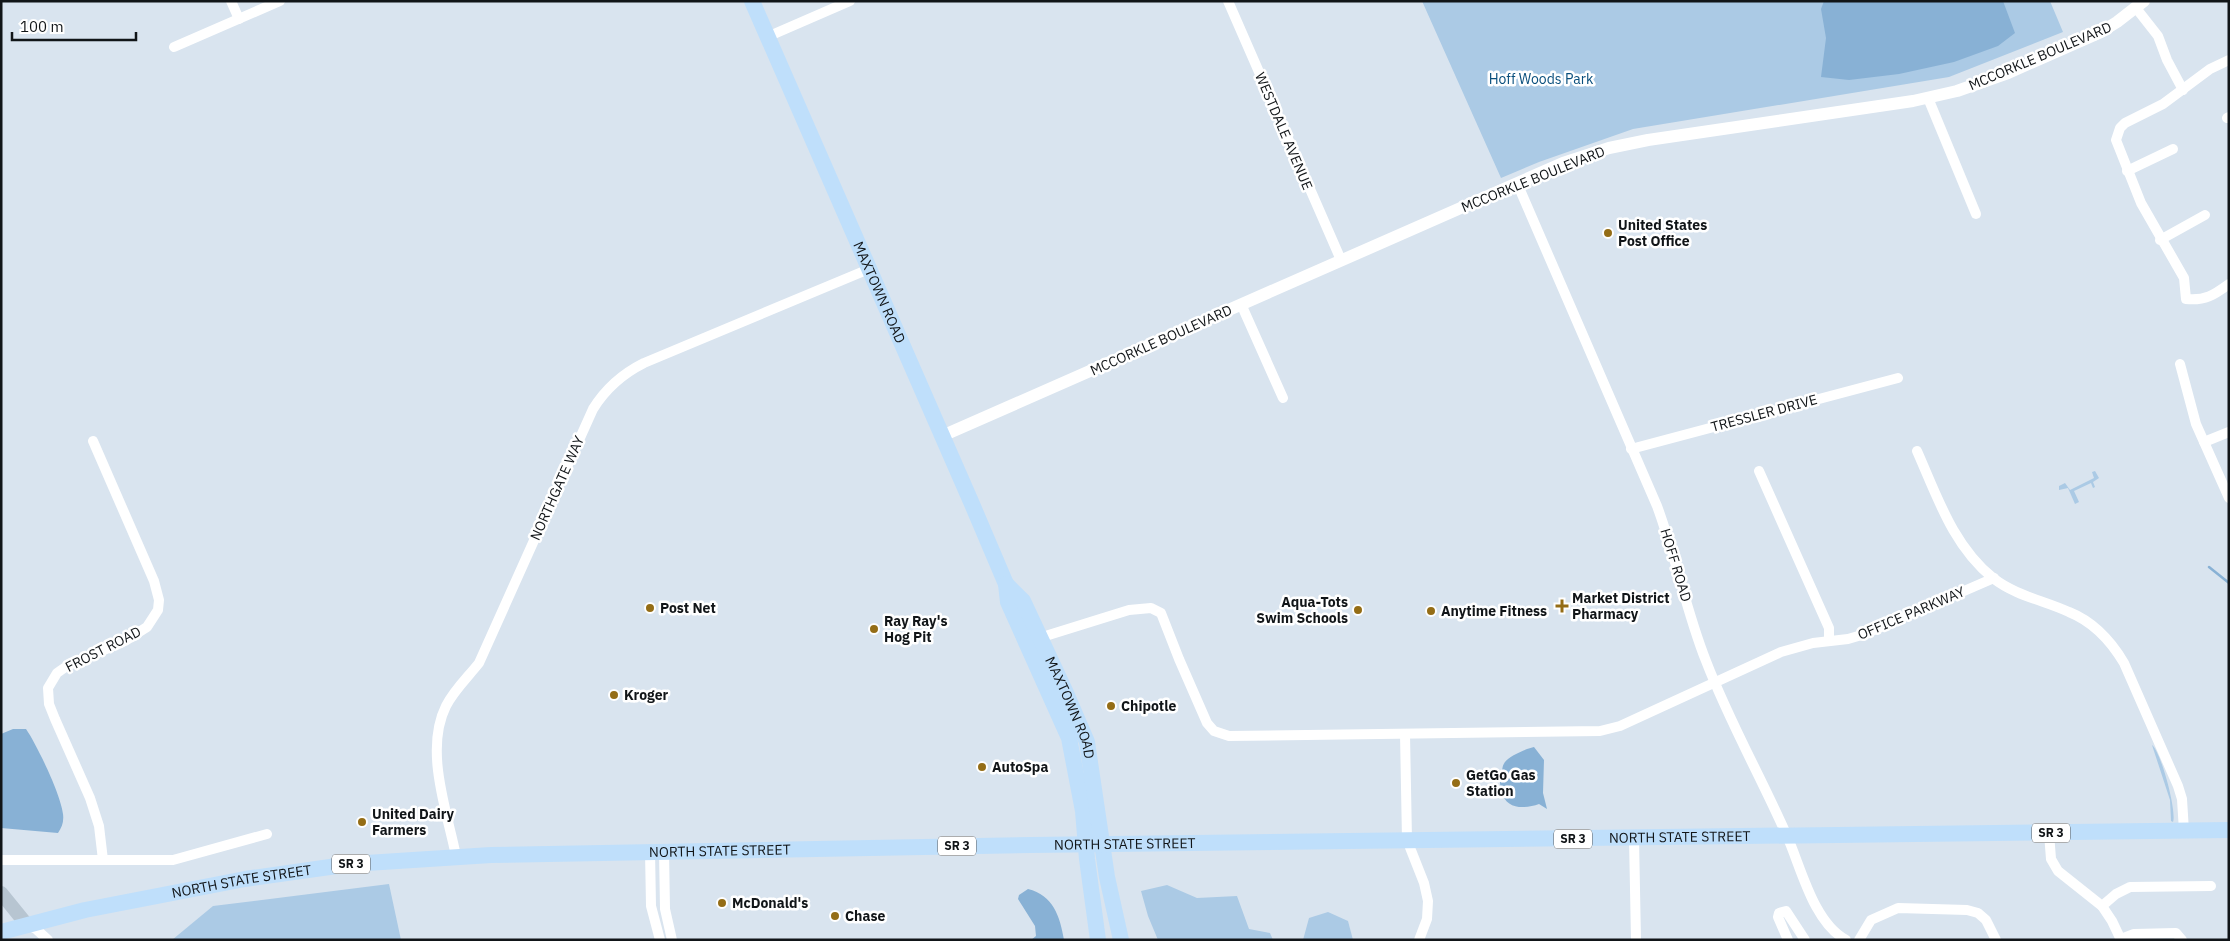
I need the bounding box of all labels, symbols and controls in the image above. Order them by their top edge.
scale bar [12,10,136,42]
text: 100 m [20,17,64,36]
street label: MCCORKLE BOULEVARD [1966,18,2114,94]
street label: WESTDALE AVENUE [1251,70,1317,192]
park label: Hoff Woods Park [1489,70,1594,88]
street label: MCCORKLE BOULEVARD [1458,142,1608,216]
place label: United States Post Office [1618,216,1707,250]
marker: United States Post Office [1602,227,1614,239]
street label: MAXTOWN ROAD [849,239,910,346]
street label: MCCORKLE BOULEVARD [1087,301,1235,379]
street label: TRESSLER DRIVE [1709,390,1819,436]
street label: NORTHGATE WAY [526,432,588,543]
street label: HOFF ROAD [1656,526,1696,604]
street label: OFFICE PARKWAY [1855,582,1968,644]
place label: Market District Pharmacy [1572,589,1670,623]
place label: Aqua-Tots Swim Schools [1256,593,1348,627]
place label: Post Net [660,599,716,617]
marker: Market District Pharmacy [1556,600,1568,612]
marker: Post Net [644,602,656,614]
place label: Anytime Fitness [1441,602,1547,620]
marker: Aqua-Tots Swim Schools [1352,604,1364,616]
marker: Anytime Fitness [1425,605,1437,617]
place label: Ray Ray's Hog Pit [884,612,948,646]
street label: FROST ROAD [62,622,144,676]
marker: Ray Ray's Hog Pit [868,623,880,635]
street label: MAXTOWN ROAD [1041,654,1098,760]
place label: Kroger [624,686,669,704]
marker: Kroger [608,689,620,701]
place label: Chipotle [1121,697,1176,715]
marker: Chipotle [1105,700,1117,712]
place label: AutoSpa [992,758,1048,776]
marker: AutoSpa [976,761,988,773]
place label: GetGo Gas Station [1466,766,1536,800]
marker: GetGo Gas Station [1450,777,1462,789]
place label: United Dairy Farmers [372,805,455,839]
marker: United Dairy Farmers [356,816,368,828]
road number: SR 3 [2032,824,2070,842]
street label: NORTH STATE STREET [1609,827,1751,847]
road number: SR 3 [1554,830,1592,849]
street label: NORTH STATE STREET [1054,834,1196,854]
road number: SR 3 [938,836,976,856]
street label: NORTH STATE STREET [649,840,791,861]
road number: SR 3 [332,854,370,874]
street label: NORTH STATE STREET [170,861,313,902]
place label: McDonald's [732,894,808,912]
marker: McDonald's [716,897,728,909]
place label: Chase [845,907,885,925]
marker: Chase [829,910,841,922]

